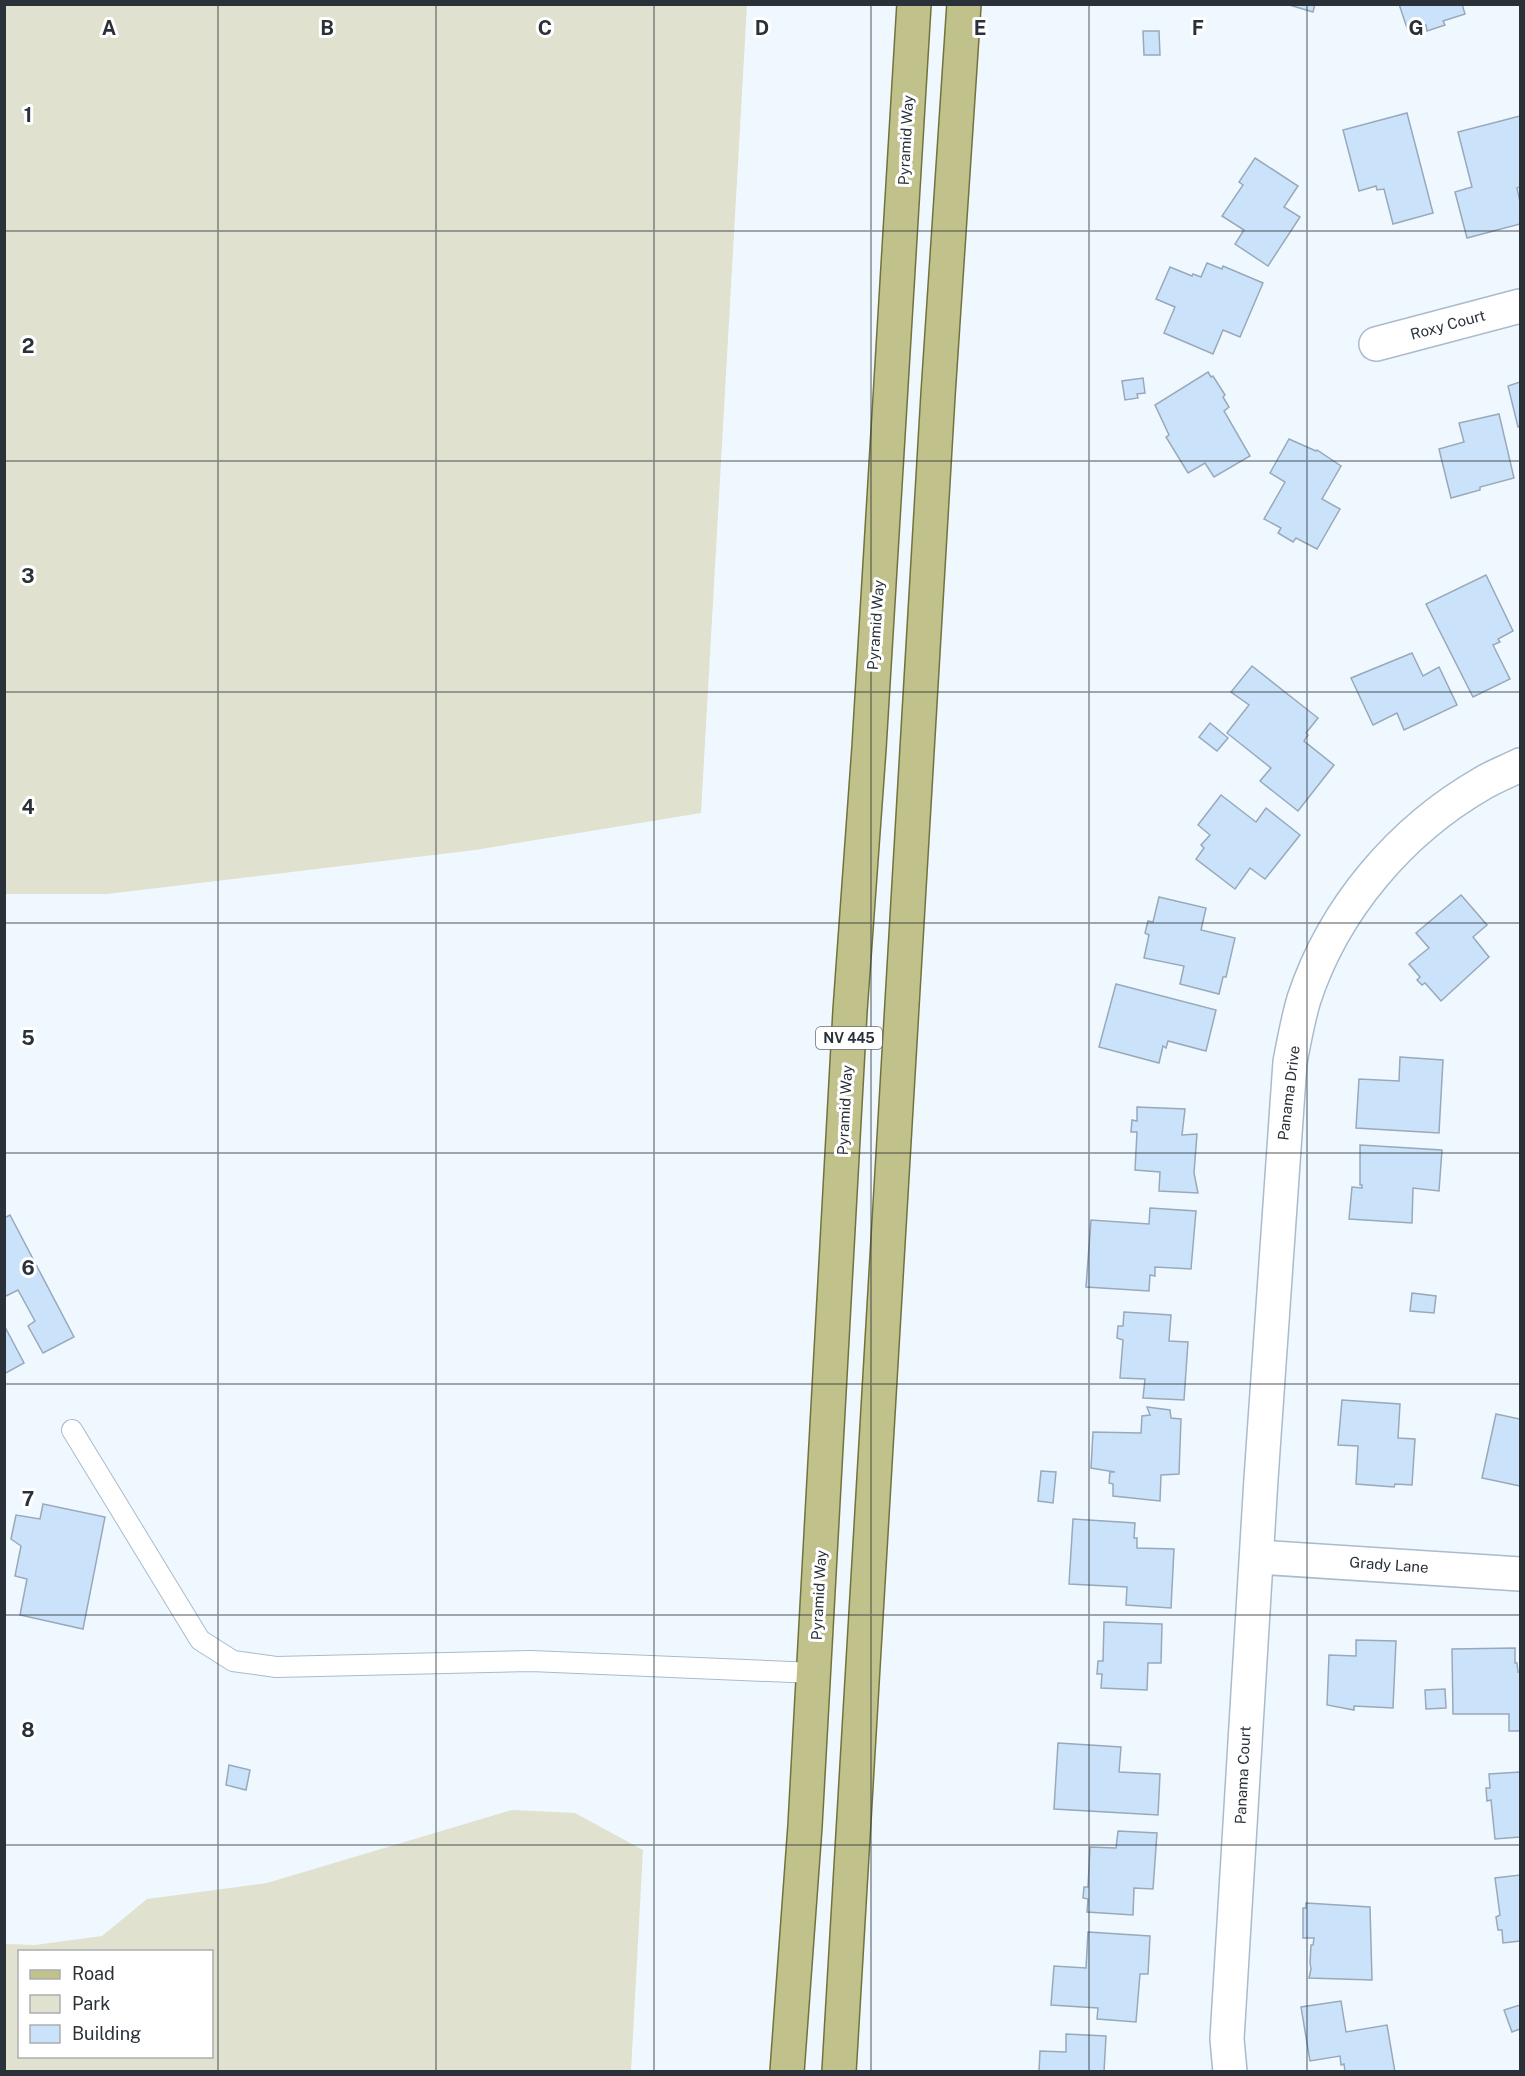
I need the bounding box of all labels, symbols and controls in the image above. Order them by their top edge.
text: A [102,16,116,40]
text: B [320,16,334,40]
text: C [538,16,552,40]
text: D [755,16,769,40]
text: E [974,16,986,40]
text: F [1192,16,1204,40]
text: G [1408,16,1424,40]
street label: Pyramid Way [895,94,916,186]
text: 1 [24,103,32,127]
street label: Roxy Court [1408,306,1487,343]
text: 2 [22,334,34,358]
text: 3 [21,564,35,588]
street label: Pyramid Way [864,579,887,671]
text: 4 [21,795,35,819]
text: 5 [21,1026,35,1050]
road number: NV 445 [816,1027,882,1049]
street label: Panama Drive [1274,1045,1303,1141]
street label: Pyramid Way [834,1064,855,1156]
text: 6 [21,1256,35,1280]
text: 7 [22,1487,34,1511]
street label: Pyramid Way [808,1549,829,1641]
street label: Grady Lane [1349,1553,1429,1576]
text: 8 [21,1718,35,1742]
street label: Panama Court [1231,1725,1254,1825]
legend [18,1950,213,2058]
text: Road [72,1963,115,1984]
text: Park [72,1993,110,2014]
text: Building [72,2023,141,2044]

